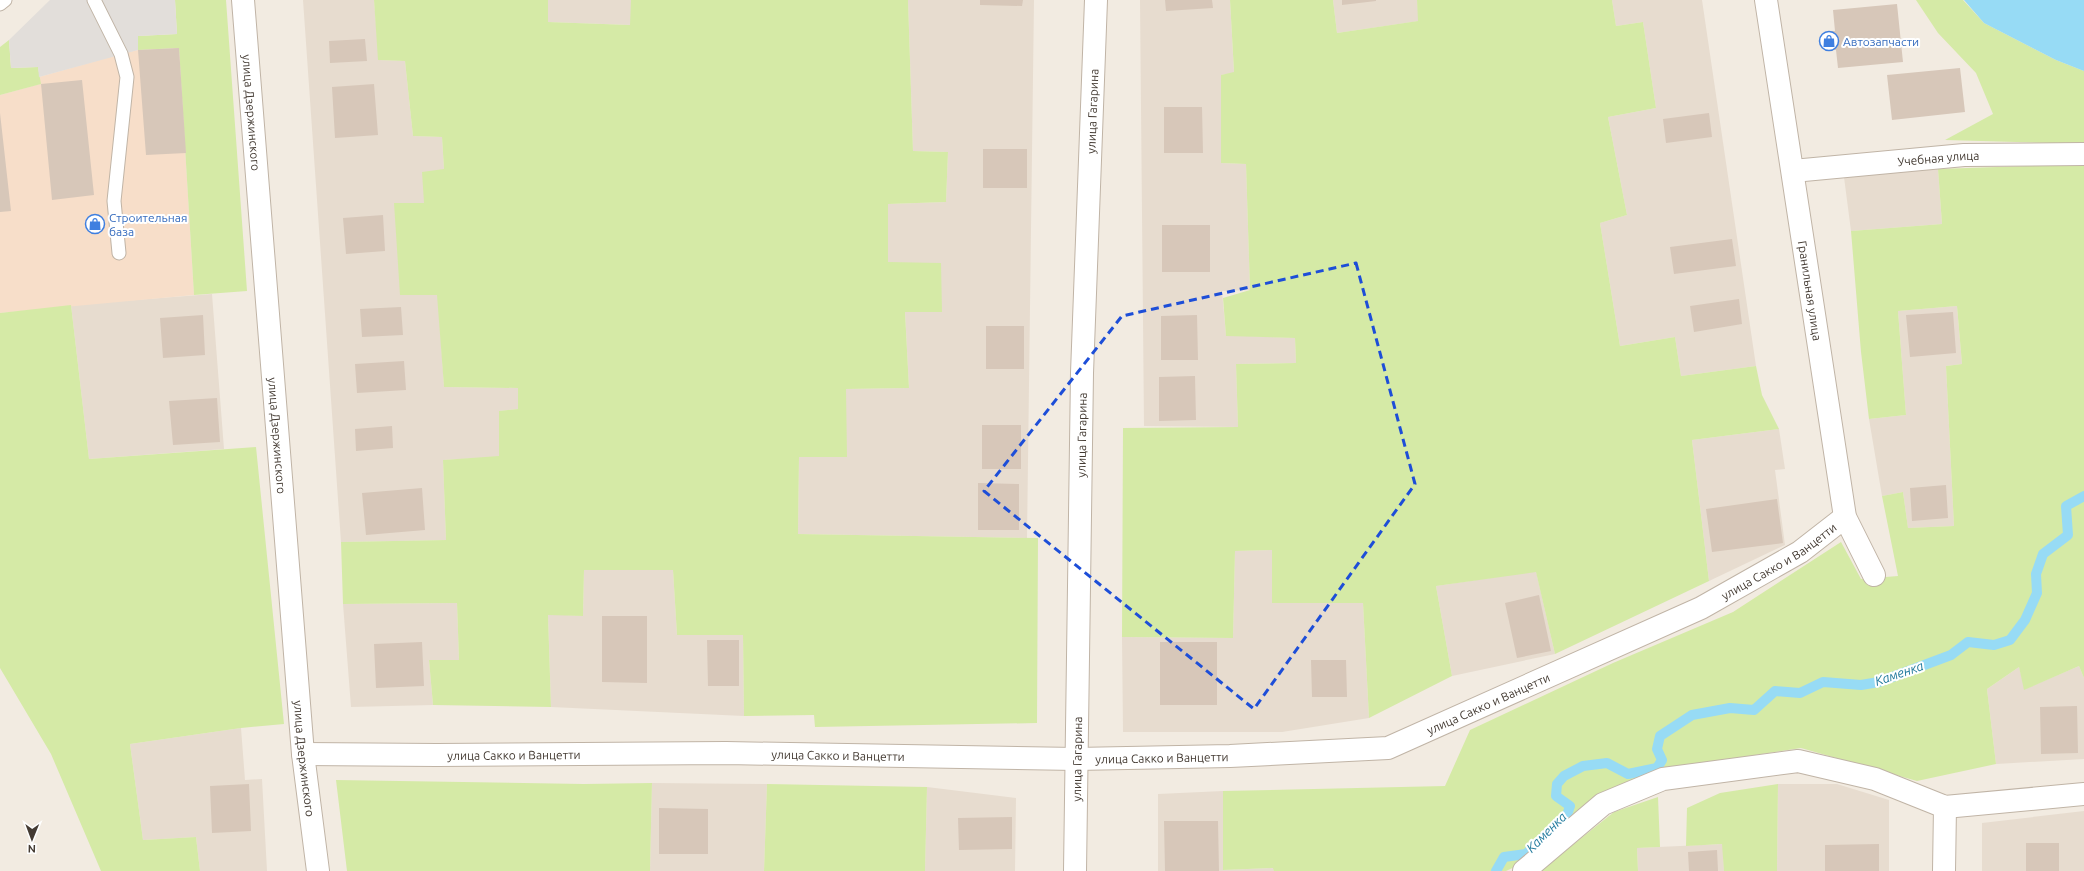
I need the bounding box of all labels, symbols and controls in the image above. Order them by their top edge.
shop icon: Автозапчасти [1818,30,1840,52]
place label: Автозапчасти [1843,35,1919,48]
street label: улица Дзержинского [241,54,263,171]
street label: улица Гагарина [1084,68,1100,154]
street label: Учебная улица [1897,148,1979,168]
place label: Строительная база [109,211,187,238]
shop icon: Строительная база [84,213,106,235]
street label: Гранильная улица [1796,240,1824,341]
street label: улица Дзержинского [267,377,289,494]
street label: улица Гагарина [1074,392,1088,478]
street label: улица Сакко и Ванцетти [1719,520,1839,602]
water label: Каменка [1873,658,1925,688]
street label: улица Сакко и Ванцетти [1425,670,1552,736]
street label: улица Дзержинского [292,700,317,817]
street label: улица Гагарина [1069,716,1084,802]
street label: улица Сакко и Ванцетти [771,747,905,763]
street label: улица Сакко и Ванцетти [447,748,581,761]
street label: улица Сакко и Ванцетти [1095,750,1229,765]
water label: Каменка [1523,809,1569,855]
north arrow [12,819,52,859]
text: N [28,843,36,855]

